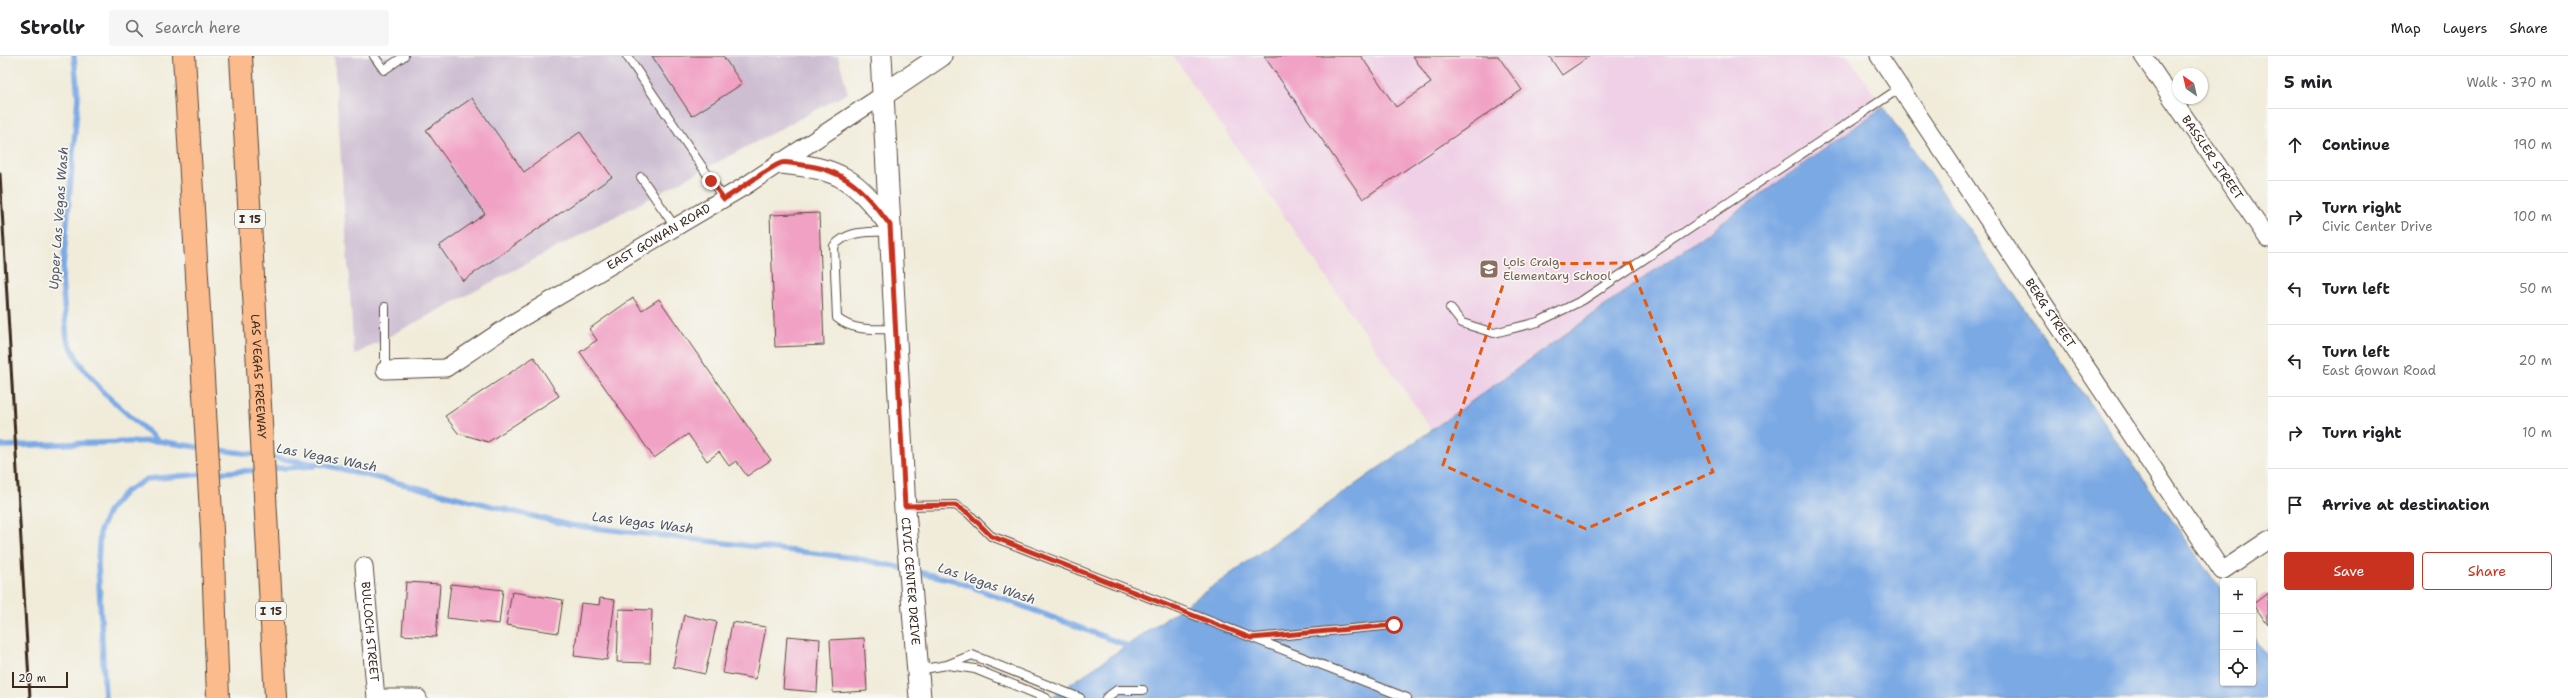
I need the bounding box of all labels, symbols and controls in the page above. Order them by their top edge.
search box [109,10,389,46]
text: Strollr [20,15,85,40]
icon: search [123,17,145,39]
text: Search here [155,18,241,38]
text: Map [2391,19,2421,37]
text: Layers [2443,19,2487,37]
text: Share [2509,19,2548,37]
north arrow [2172,68,2208,104]
text: 5 min [2284,71,2332,93]
text: Walk · 370 m [2467,74,2552,91]
street label: BASSLER STREET [2178,112,2247,203]
icon: ahead [2284,134,2306,156]
text: Continue [2322,135,2390,155]
text: 190 m [2513,136,2552,153]
water label: Upper Las Vegas Wash [45,146,72,290]
route end [702,172,720,190]
text: Turn right [2322,198,2402,218]
street label: EAST GOWAN ROAD [604,200,714,274]
icon: right [2284,206,2306,228]
text: 100 m [2513,208,2552,225]
road number: I 15 [235,210,265,228]
text: Civic Center Drive [2322,218,2433,235]
place label: Lois Craig Elementary School [1503,254,1611,284]
school or university icon: Lois Craig Elementary School [1478,258,1500,280]
street label: BERG STREET [2021,275,2079,351]
icon: left [2284,278,2306,300]
text: Turn left [2322,279,2390,299]
text: 50 m [2519,280,2552,297]
street label: LAS VEGAS FREEWAY [247,314,270,440]
text: Turn left [2322,342,2390,362]
icon: left [2284,350,2306,372]
text: 20 m [2519,352,2552,369]
text: East Gowan Road [2322,362,2436,379]
icon: right [2284,422,2306,444]
text: Turn right [2322,423,2402,443]
text: 10 m [2522,424,2552,441]
water label: Las Vegas Wash [275,439,379,476]
icon: arrive [2284,494,2306,516]
text: Arrive at destination [2322,495,2490,515]
water label: Las Vegas Wash [591,508,695,537]
street label: CIVIC CENTER DRIVE [898,516,924,646]
button: Save [2284,552,2414,590]
button: Share [2422,552,2552,590]
water label: Las Vegas Wash [936,559,1038,608]
map controls [2220,578,2256,686]
button: + [2220,578,2256,614]
street label: BULLOCH STREET [357,581,383,683]
road number: I 15 [256,602,286,620]
button: − [2220,614,2256,650]
route start [1385,616,1403,634]
button: locate [2220,650,2256,686]
scale bar [12,670,68,689]
text: 20 m [18,671,46,686]

